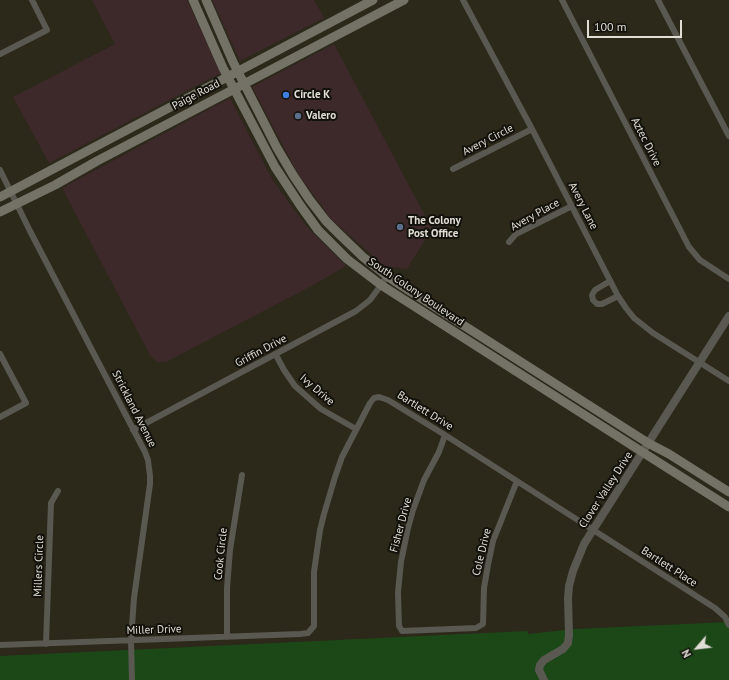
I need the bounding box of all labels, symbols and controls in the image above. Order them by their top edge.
scale bar [589,12,684,38]
text: 100 m [594,19,627,34]
street label: Paige Road [170,77,222,113]
place label: Circle K [294,88,330,102]
marker: Circle K [281,90,291,100]
place label: Valero [306,109,336,123]
marker: Valero [293,111,303,121]
street label: Aztec Drive [628,116,664,168]
street label: Avery Circle [460,122,516,158]
street label: Avery Lane [566,180,600,232]
street label: Avery Place [508,196,562,234]
place label: The Colony Post Office [408,214,461,240]
marker: The Colony Post Office [395,222,405,232]
street label: South Colony Boulevard [366,255,466,329]
street label: Griffin Drive [233,332,289,370]
street label: Strickland Avenue [109,368,159,450]
street label: Ivy Drive [297,371,337,409]
street label: Bartlett Drive [395,389,455,433]
street label: Clover Valley Drive [576,449,636,531]
street label: Fisher Drive [387,496,415,554]
street label: Cook Circle [212,527,230,581]
street label: Cole Drive [470,527,494,577]
street label: Millers Circle [31,535,47,597]
street label: Bartlett Place [639,544,699,590]
street label: Miller Drive [126,622,182,638]
north arrow [677,628,717,668]
text: N [679,647,694,660]

